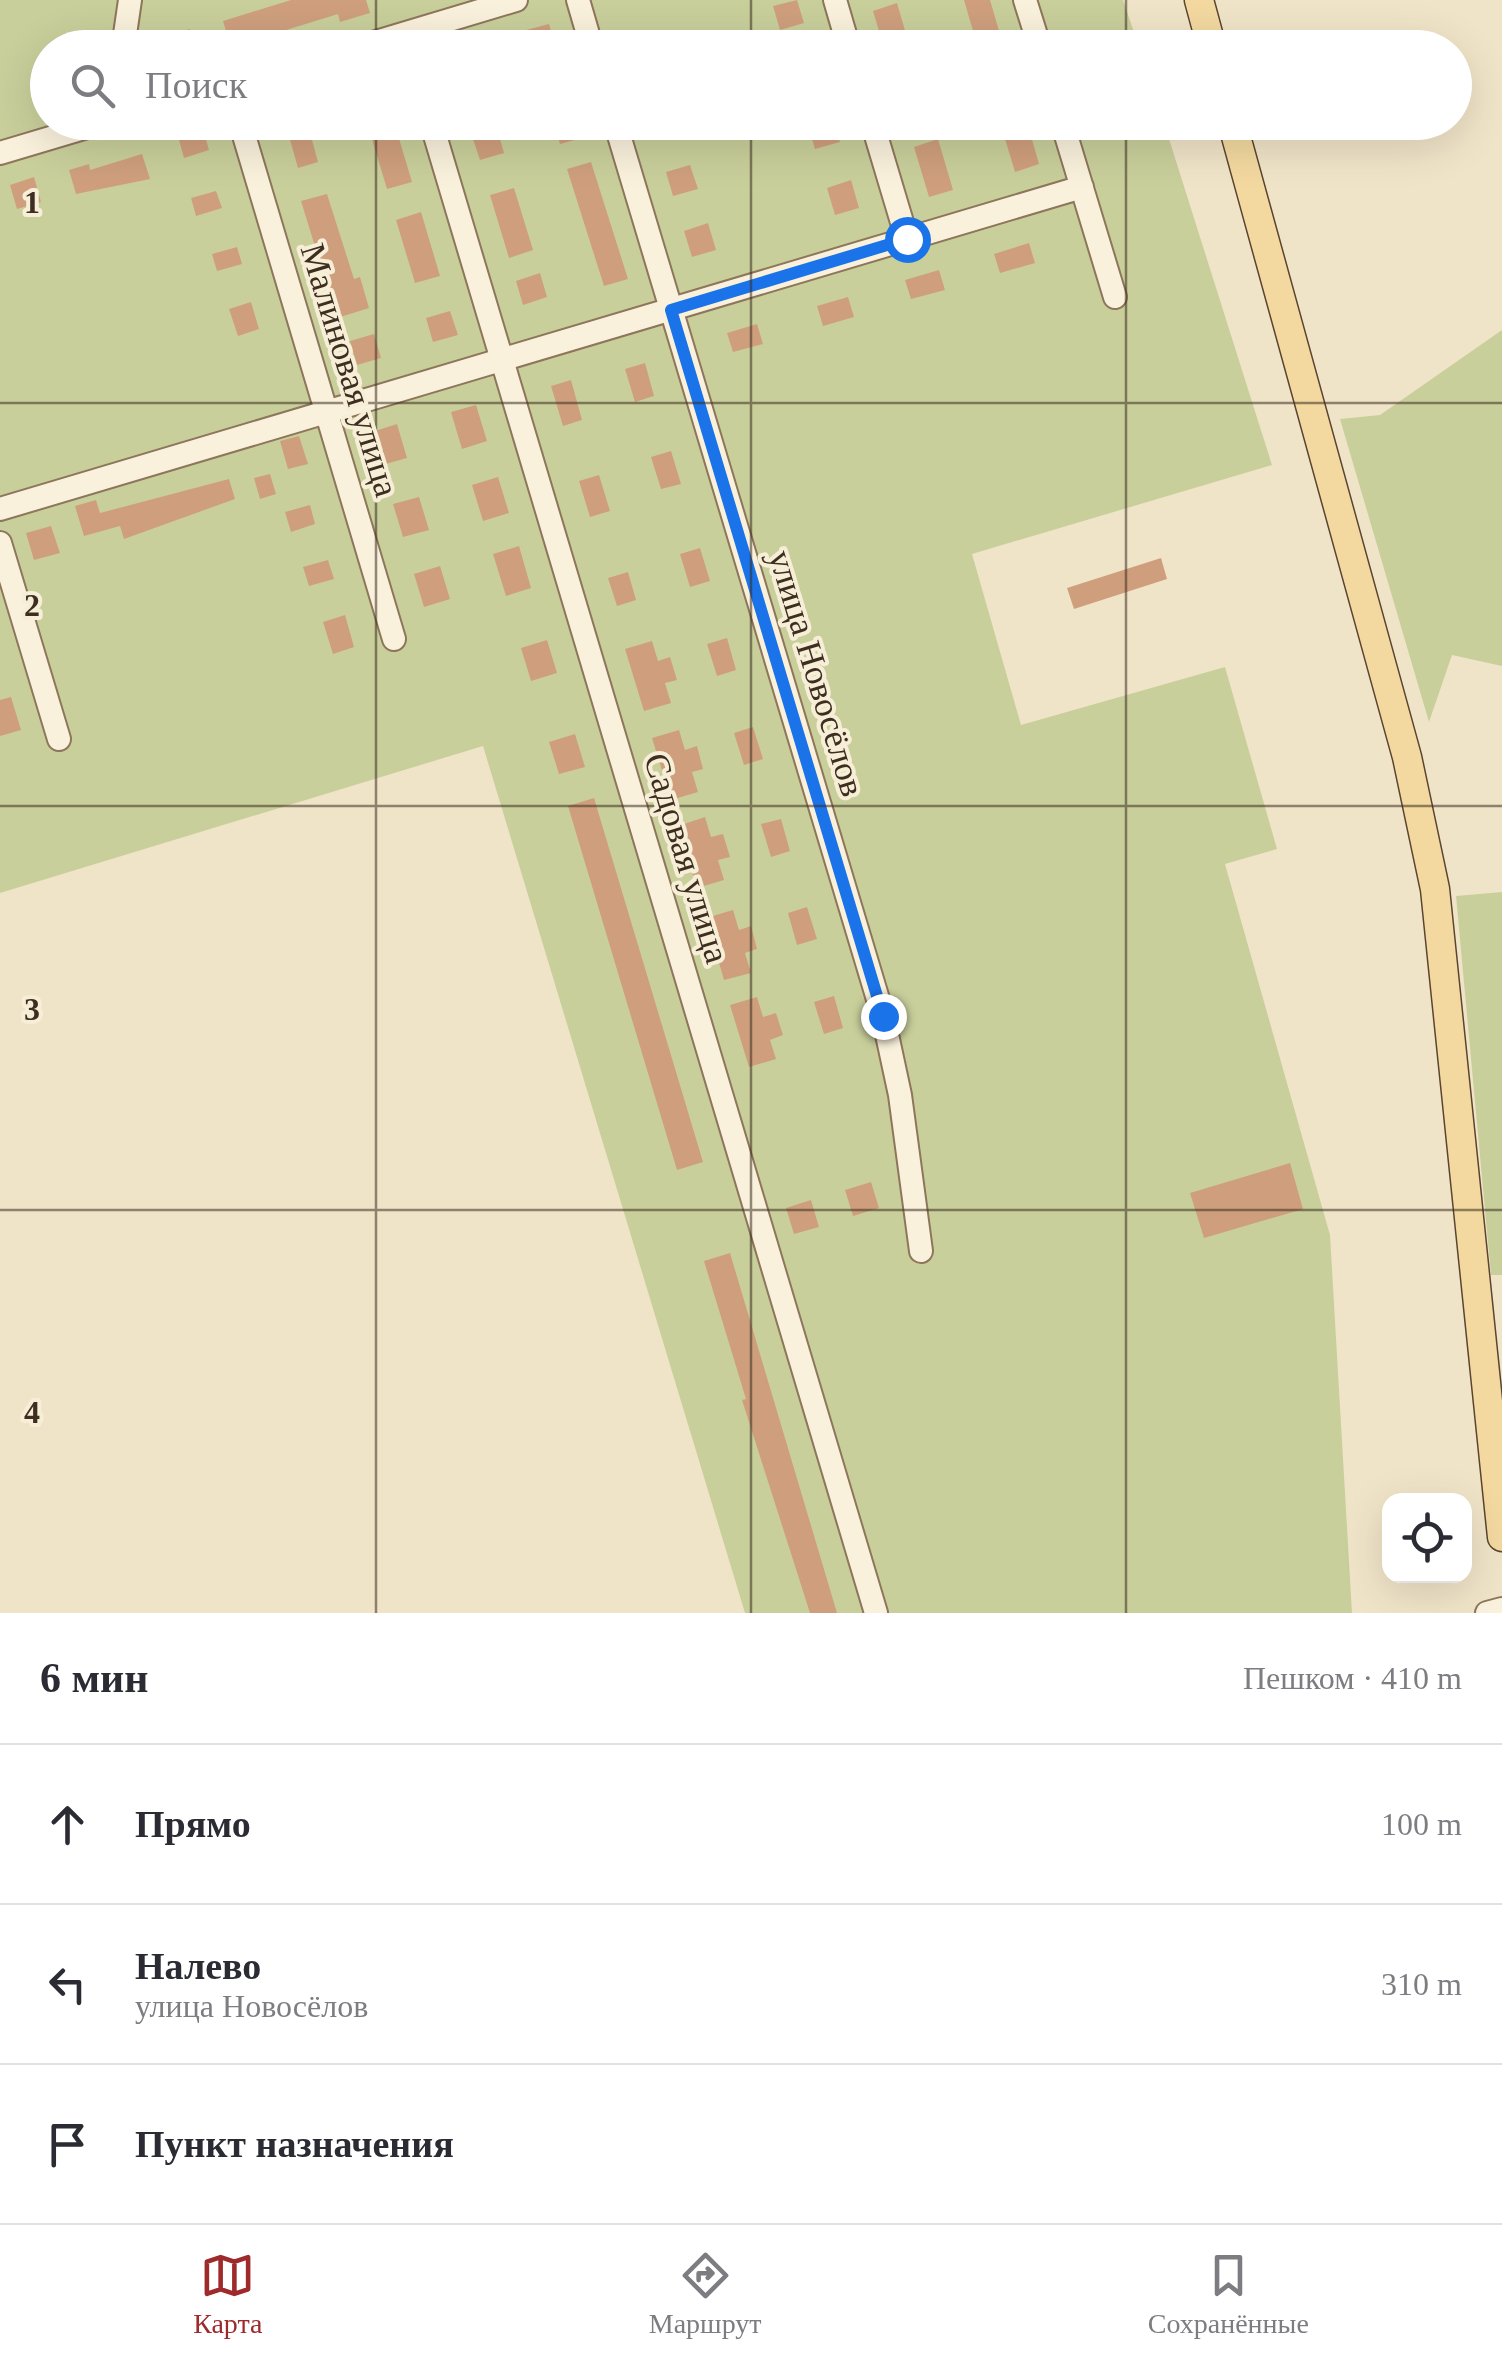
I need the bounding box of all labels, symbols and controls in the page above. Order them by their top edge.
search box [30,30,1472,140]
icon: search [65,58,120,113]
text: Поиск [145,64,247,106]
text: 1 [24,184,40,220]
route start [885,217,931,263]
street label: Малиновая улица [293,239,407,502]
street label: улица Новосёлов [761,545,872,801]
text: 2 [24,587,40,623]
street label: Садовая улица [636,749,737,968]
text: 3 [24,991,40,1027]
route end [861,994,907,1040]
text: 4 [24,1394,40,1430]
map controls [1382,1493,1472,1583]
button: locate [1382,1493,1472,1583]
text: 6 мин [40,1655,149,1701]
text: Пешком · 410 m [1243,1660,1462,1696]
icon: ahead [40,1797,95,1852]
text: Прямо [135,1803,251,1845]
text: 100 m [1381,1806,1462,1842]
text: Налево [135,1945,261,1987]
icon: left [40,1957,95,2012]
text: 310 m [1381,1966,1462,2002]
text: улица Новосёлов [135,1988,368,2024]
icon: arrive [40,2117,95,2172]
text: Пункт назначения [135,2123,454,2165]
tab: Карта [193,2248,263,2340]
tab: Маршрут [649,2248,762,2340]
tab: Сохранённые [1148,2248,1309,2340]

